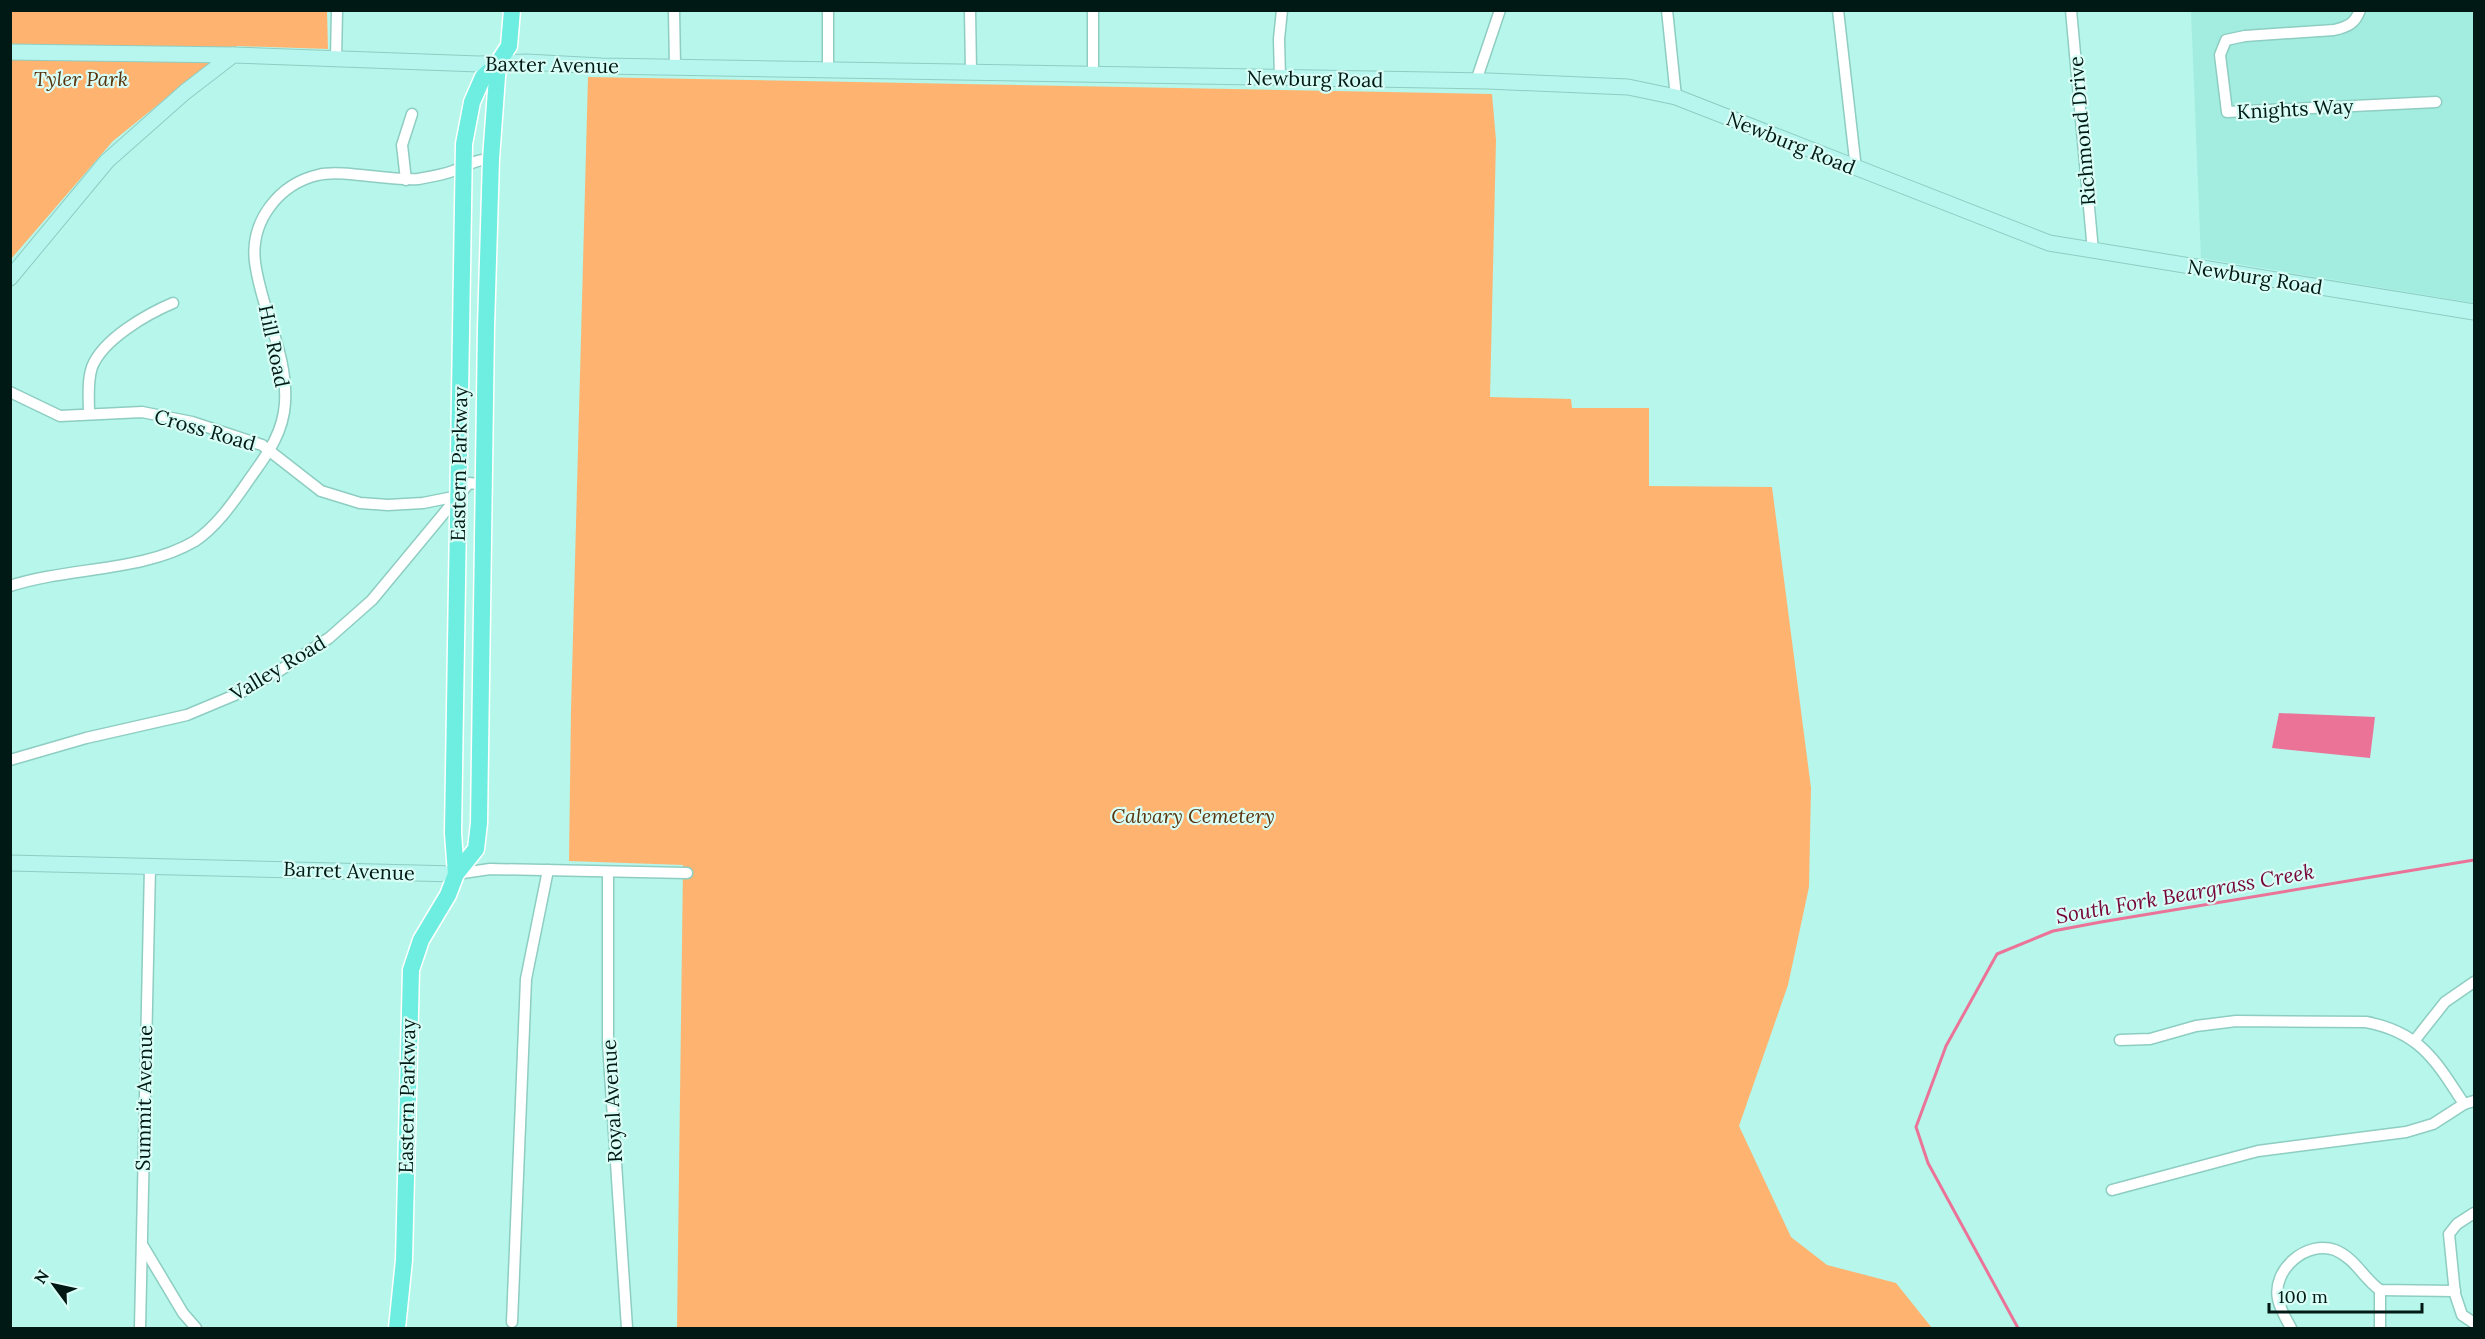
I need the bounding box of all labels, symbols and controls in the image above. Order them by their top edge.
street label: Baxter Avenue [485,51,619,78]
street label: Richmond Drive [2063,55,2100,207]
street label: Newburg Road [1246,65,1384,92]
park label: Tyler Park [34,66,128,91]
street label: Knights Way [2236,93,2354,124]
street label: Newburg Road [1723,105,1859,180]
street label: Newburg Road [2186,253,2325,300]
street label: Hill Road [254,302,295,389]
street label: Eastern Parkway [445,386,472,542]
street label: Cross Road [152,403,259,456]
street label: Valley Road [225,629,330,706]
park label: Calvary Cemetery [1111,803,1275,828]
street label: Barret Avenue [283,856,415,885]
water label: South Fork Beargrass Creek [2054,857,2316,930]
street label: Eastern Parkway [393,1018,420,1174]
street label: Summit Avenue [130,1025,157,1171]
street label: Royal Avenue [596,1039,627,1163]
north arrow [24,1255,84,1315]
text: N [30,1266,53,1287]
scale bar [2269,1276,2422,1314]
text: 100 m [2278,1285,2328,1308]

